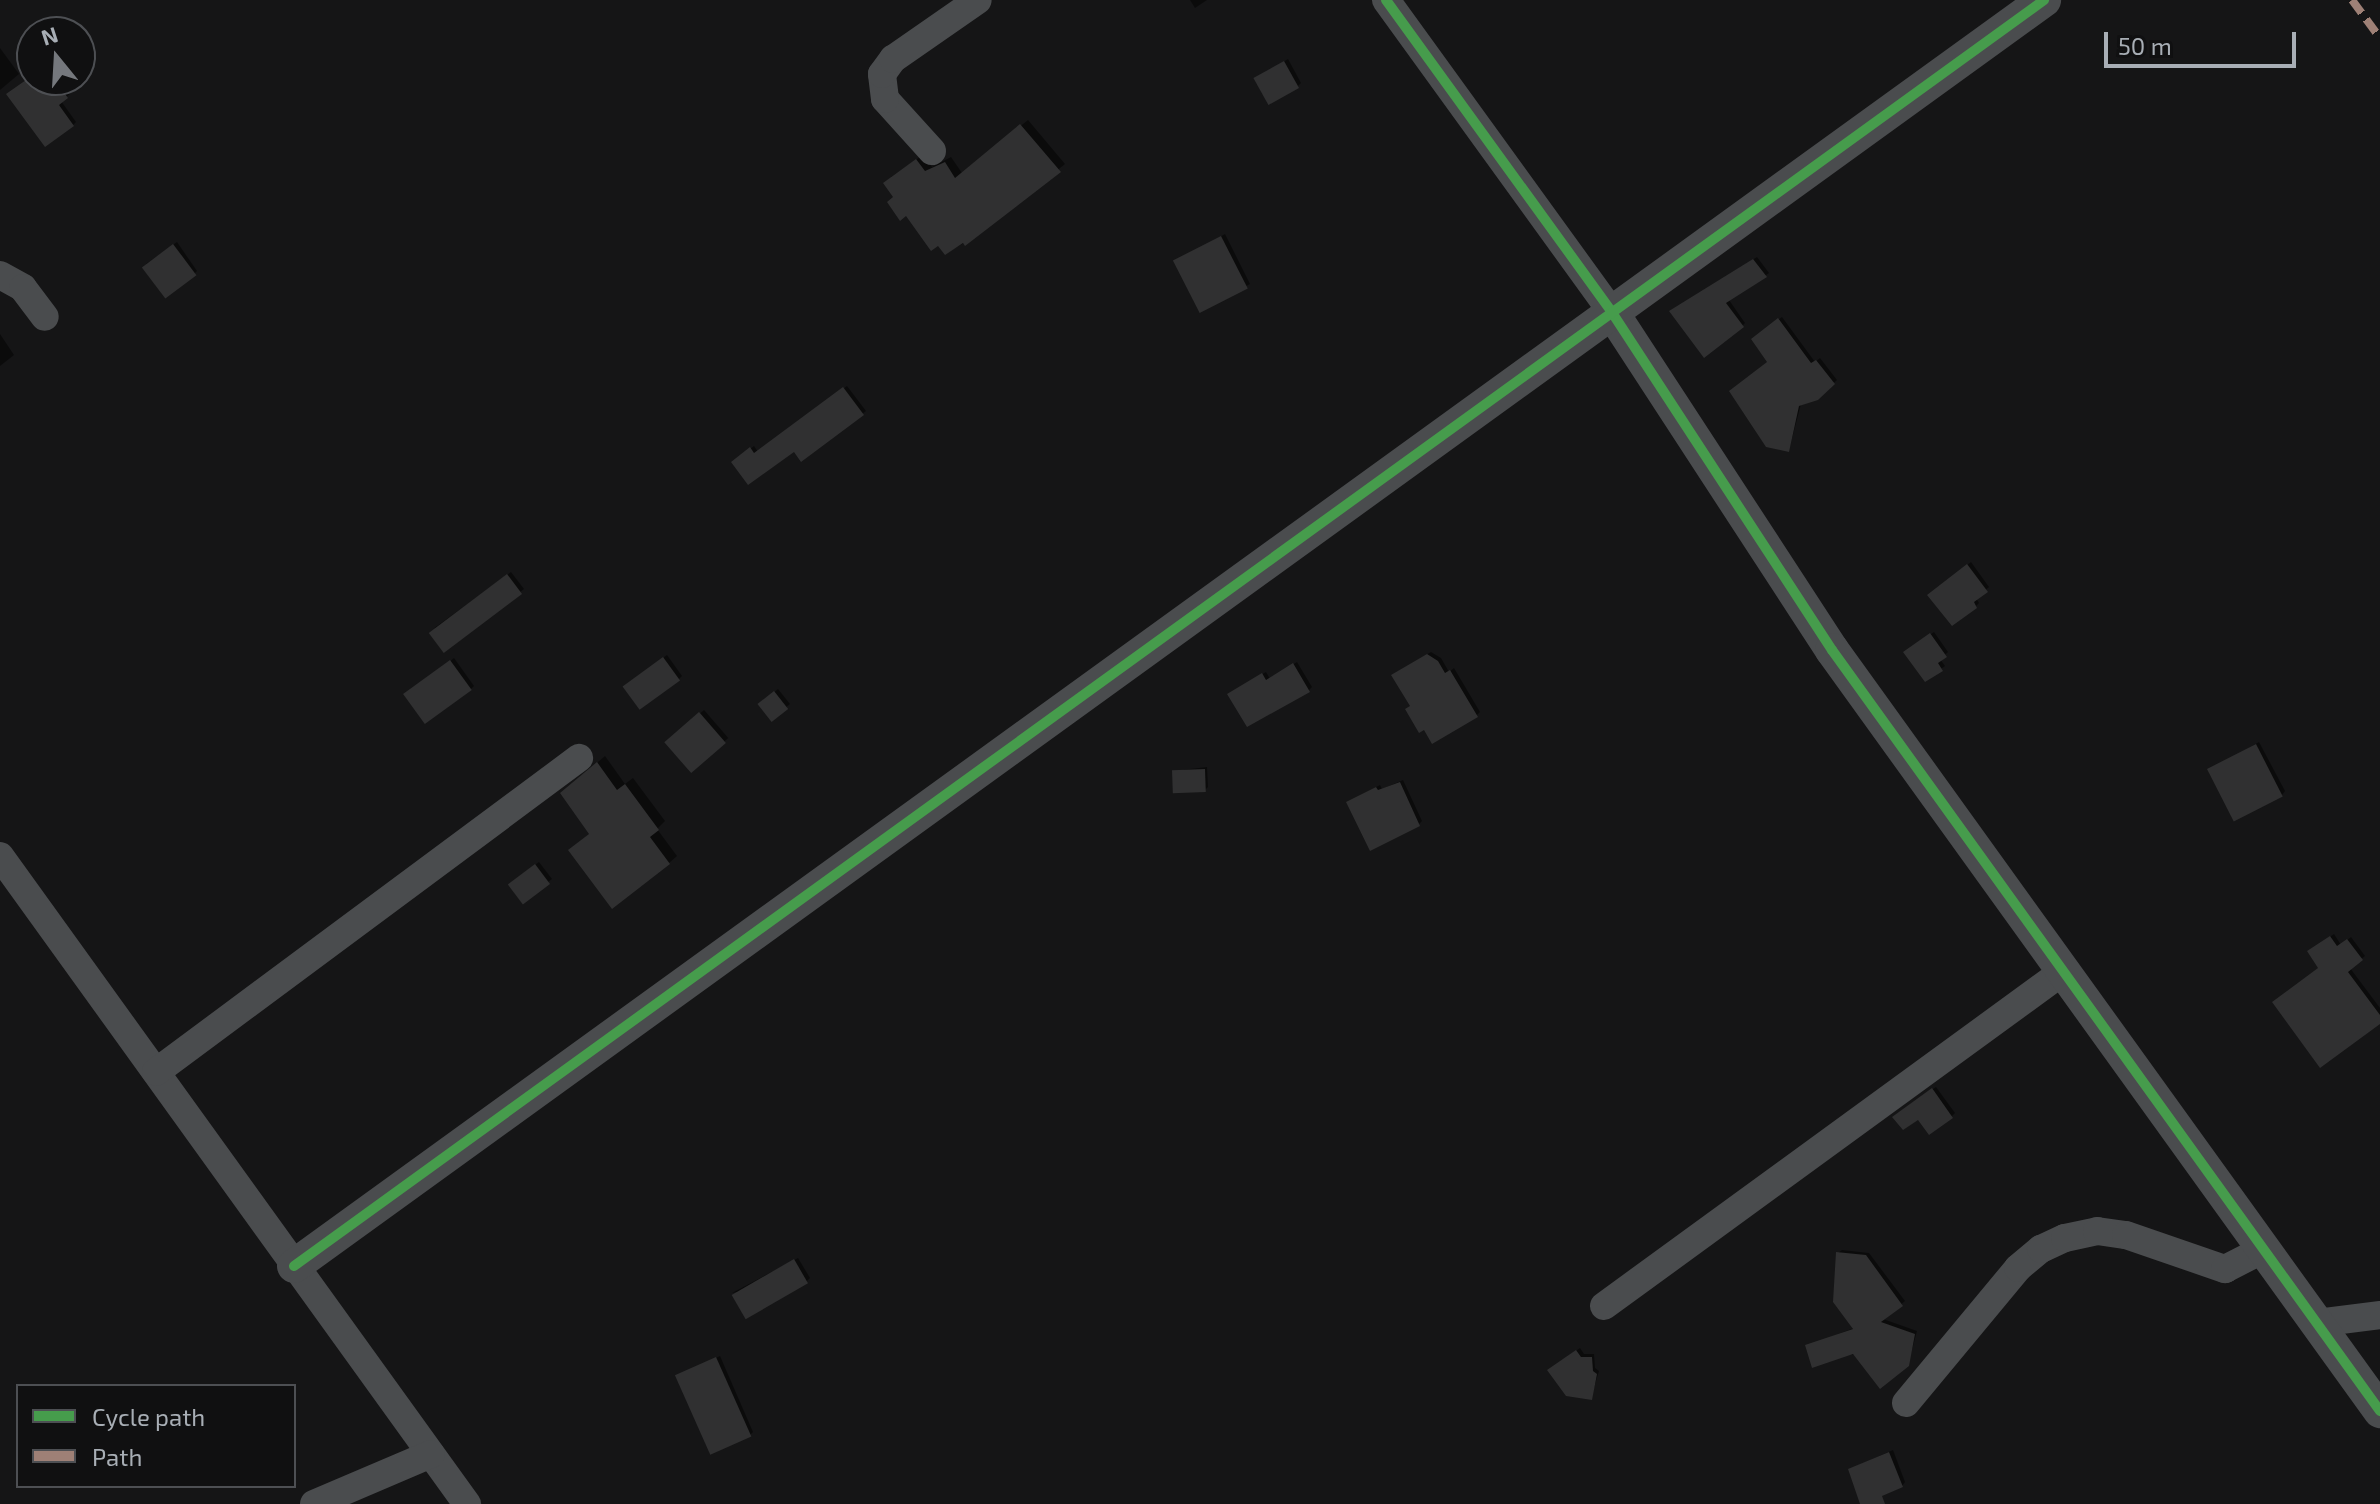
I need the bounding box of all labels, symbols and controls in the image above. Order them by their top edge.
north arrow [16,16,96,96]
scale bar [2108,16,2300,66]
text: N [38,20,61,50]
text: 50 m [2118,31,2172,60]
legend [16,1384,296,1488]
text: Cycle path [92,1402,205,1431]
text: Path [92,1442,142,1471]

